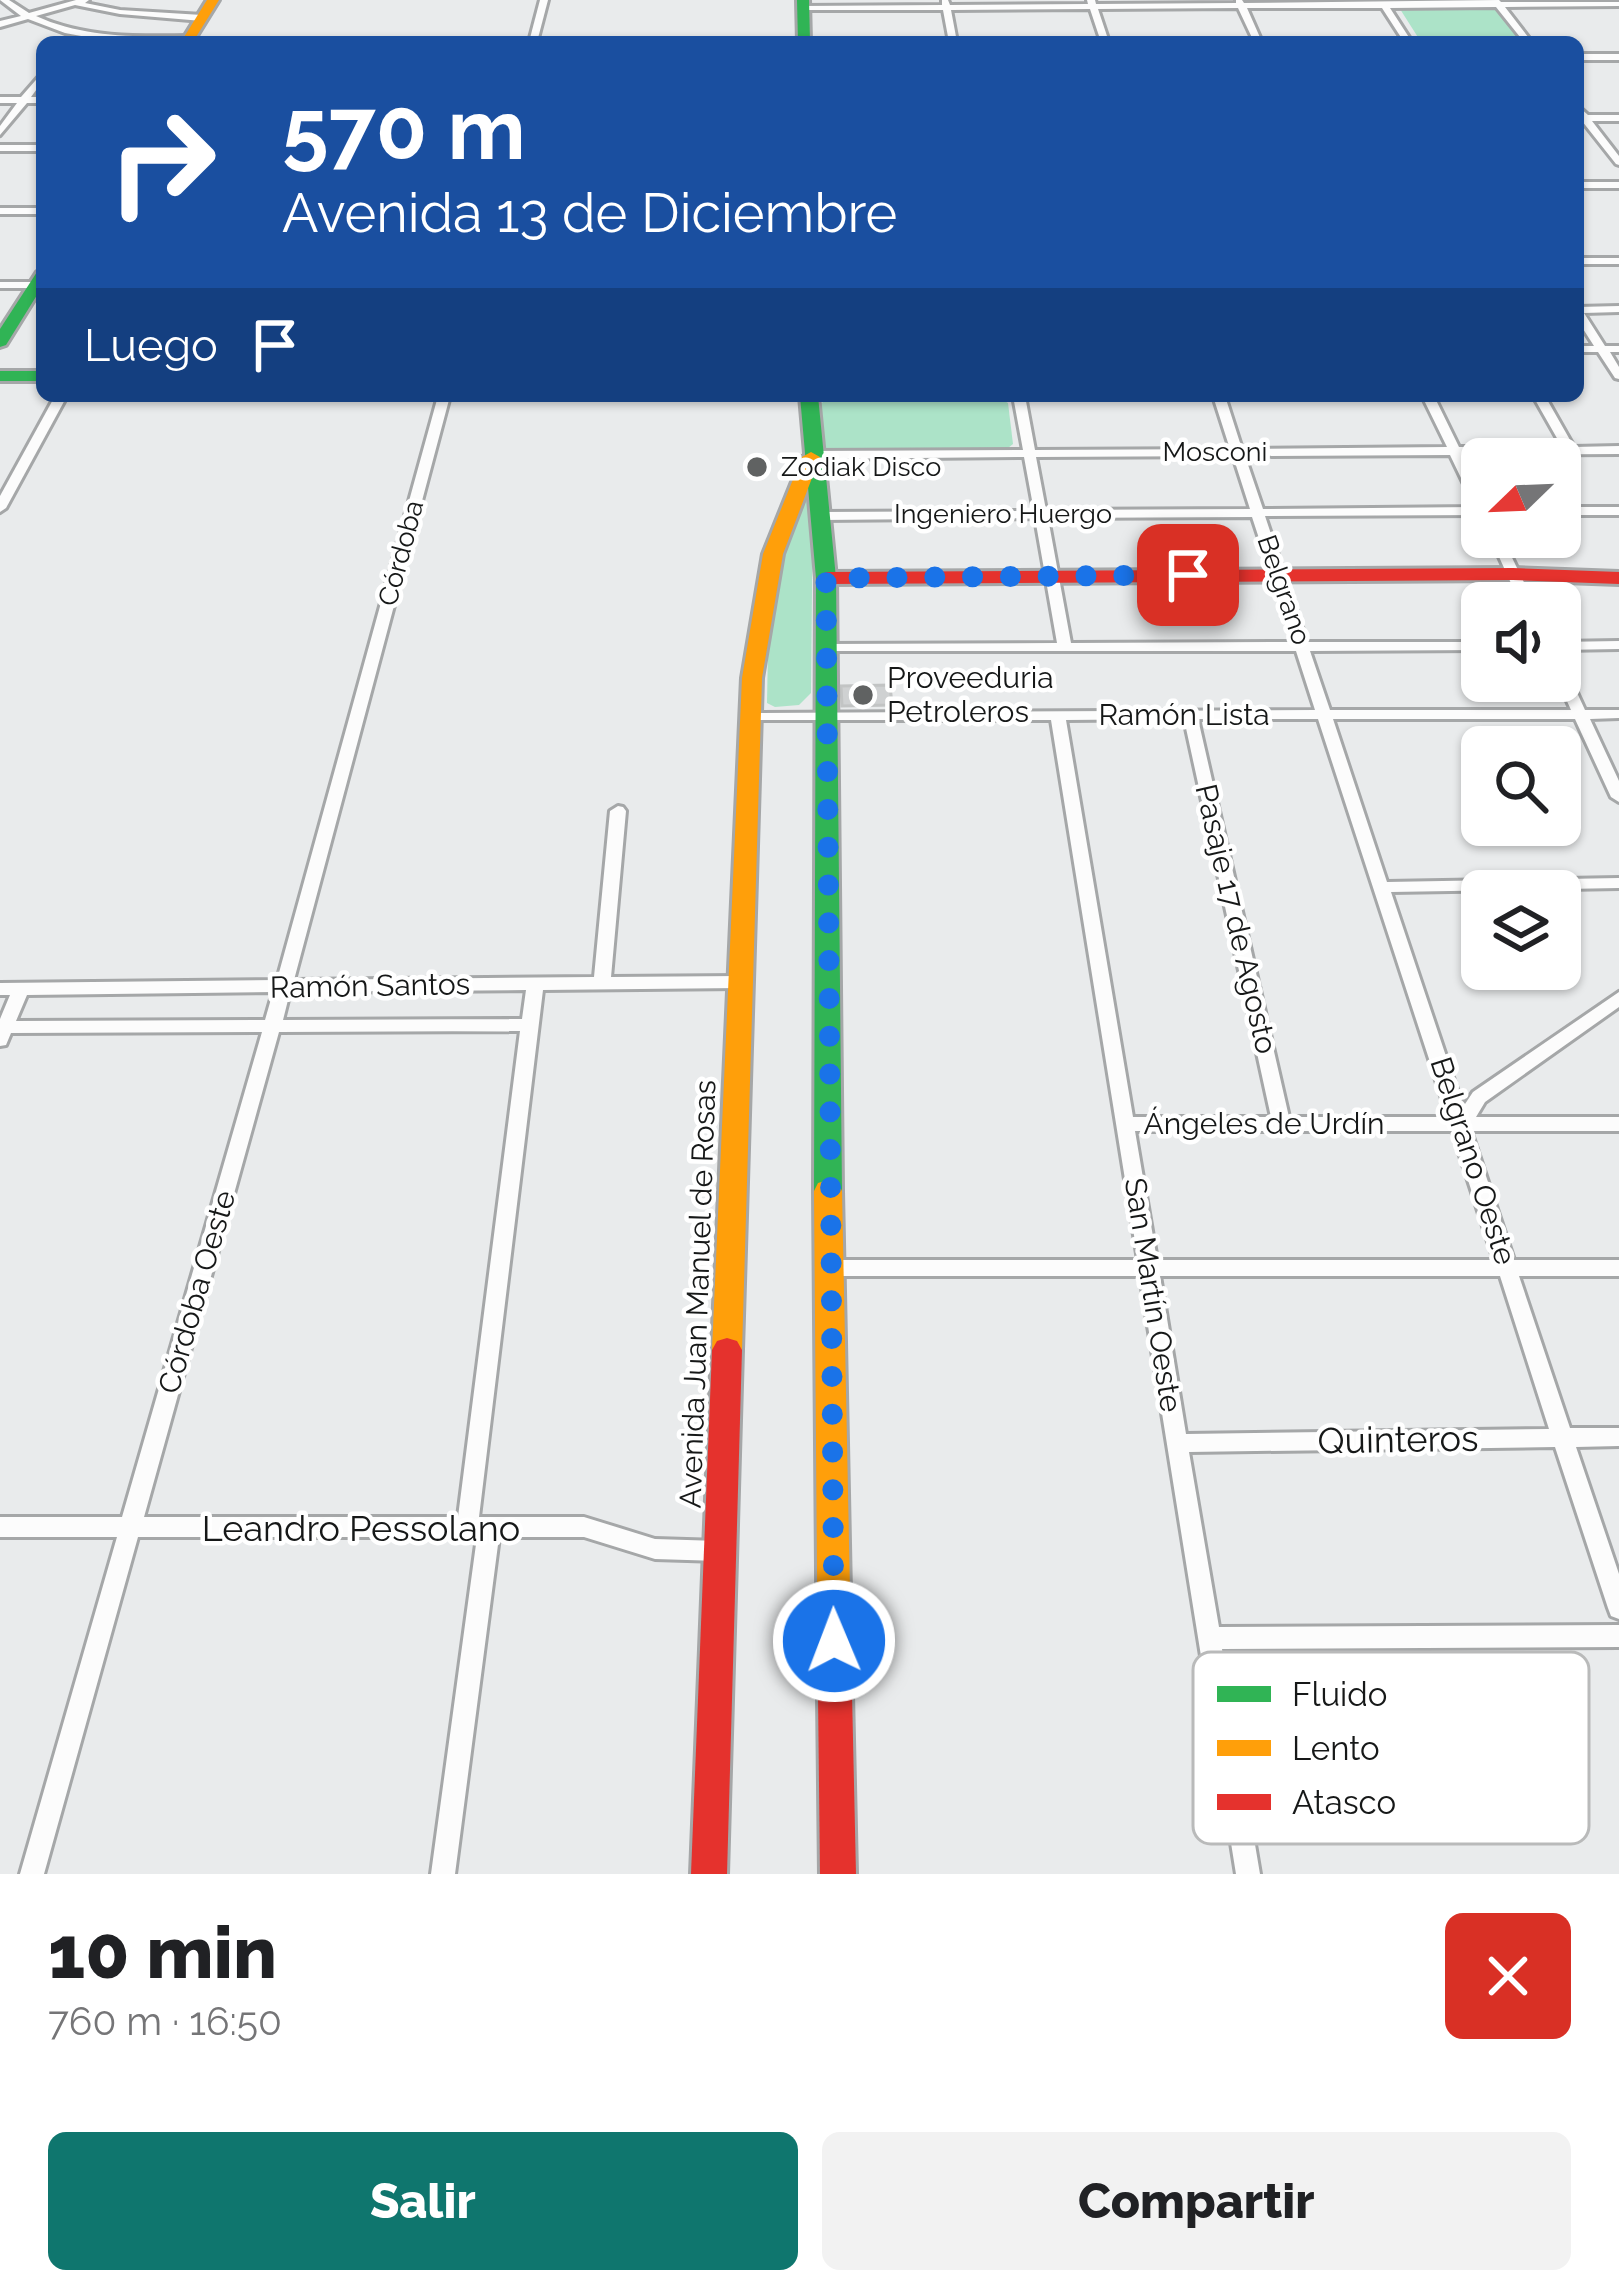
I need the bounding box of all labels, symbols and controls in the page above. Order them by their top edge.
text: 570 m [282,80,526,179]
icon: right [84,84,240,240]
text: Avenida 13 de Diciembre [282,181,897,245]
icon: arrive [242,312,308,378]
text: Luego [84,319,218,372]
street label: Mosconi [1163,436,1267,467]
north arrow [1461,438,1581,558]
map controls [1461,438,1581,990]
place label: Zodiak Disco [781,451,941,482]
marker: Zodiak Disco [744,454,770,480]
street label: Córdoba [372,497,429,609]
street label: Ingeniero Huergo [894,498,1112,529]
pin [1137,524,1239,626]
street label: Belgrano [1251,531,1318,649]
icon: arrive [1155,542,1221,608]
button: sound [1461,582,1581,702]
place label: Proveeduria Petroleros [887,660,1054,729]
marker: Proveeduria Petroleros [850,682,876,708]
street label: Ramón Lista [1098,697,1270,732]
button: search [1461,726,1581,846]
street label: Pasaje 17 de Agosto [1188,781,1285,1057]
button: layers [1461,870,1581,990]
street label: Ramón Santos [270,966,470,1005]
street label: Belgrano Oeste [1423,1053,1524,1269]
street label: Avenida Juan Manuel de Rosas [673,1079,722,1509]
street label: Ángeles de Urdín [1143,1106,1385,1141]
street label: San Martín Oeste [1118,1175,1189,1414]
street label: Córdoba Oeste [151,1186,242,1397]
street label: Quinteros [1317,1417,1479,1461]
street label: Leandro Pessolano [202,1507,520,1549]
position arrow [771,1578,897,1704]
legend [1193,1652,1589,1844]
text: Fluido [1292,1675,1387,1714]
text: Lento [1292,1729,1380,1768]
text: Atasco [1292,1783,1396,1822]
text: 10 min [48,1910,277,1995]
button: close [1445,1913,1571,2039]
text: 760 m · 16:50 [48,1998,282,2044]
button: Salir [48,2132,798,2270]
button: Compartir [822,2132,1571,2270]

